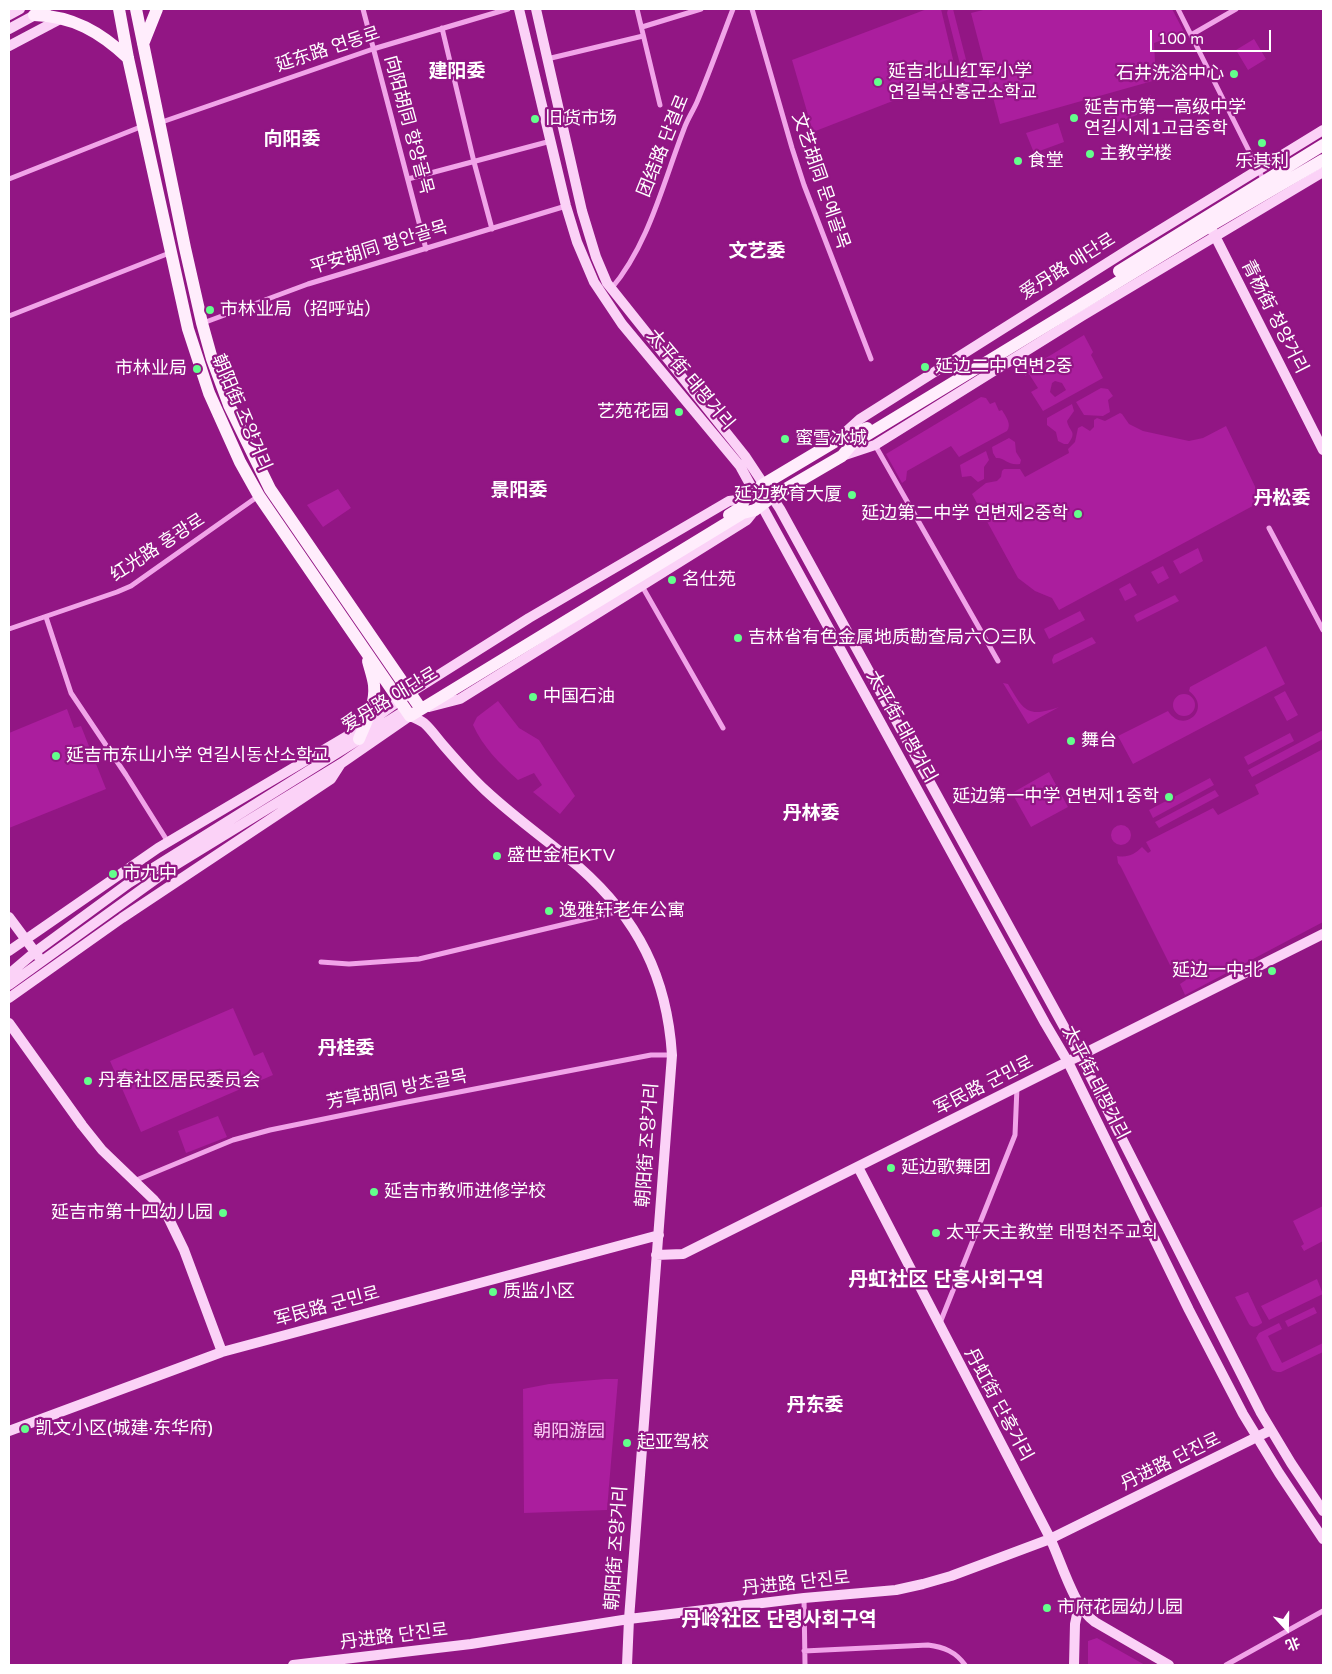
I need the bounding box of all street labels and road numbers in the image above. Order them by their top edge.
street label: 延东路 연동로 [273,23,383,77]
street label: 向阳胡同 향양골목 [379,53,437,197]
street label: 团结路 단결로 [634,92,694,200]
street label: 文艺胡同 문예골목 [787,110,853,252]
street label: 平安胡同 평안골목 [308,217,450,279]
street label: 爱丹路 애단로 [1016,229,1120,305]
street label: 青杨街 청양거리 [1236,256,1312,378]
street label: 太平街 태평거리 [642,325,738,435]
street label: 朝阳街 조양거리 [207,351,275,475]
street label: 红光路 홍광로 [107,509,209,587]
street label: 爱丹路 애단로 [338,663,442,737]
street label: 太平街 태평거리 [861,667,941,787]
street label: 太平街 태평거리 [1057,1022,1133,1144]
street label: 军民路 군민로 [931,1052,1037,1120]
street label: 芳草胡同 방초골목 [325,1066,469,1114]
street label: 朝阳街 조양거리 [633,1082,663,1208]
street label: 军民路 군민로 [272,1283,382,1331]
street label: 丹虹街 단홍거리 [959,1345,1037,1465]
street label: 丹进路 단진로 [1118,1429,1224,1495]
street label: 朝阳街 조양거리 [602,1485,632,1611]
street label: 丹进路 단진로 [741,1568,851,1600]
street label: 丹进路 단진로 [339,1620,449,1654]

